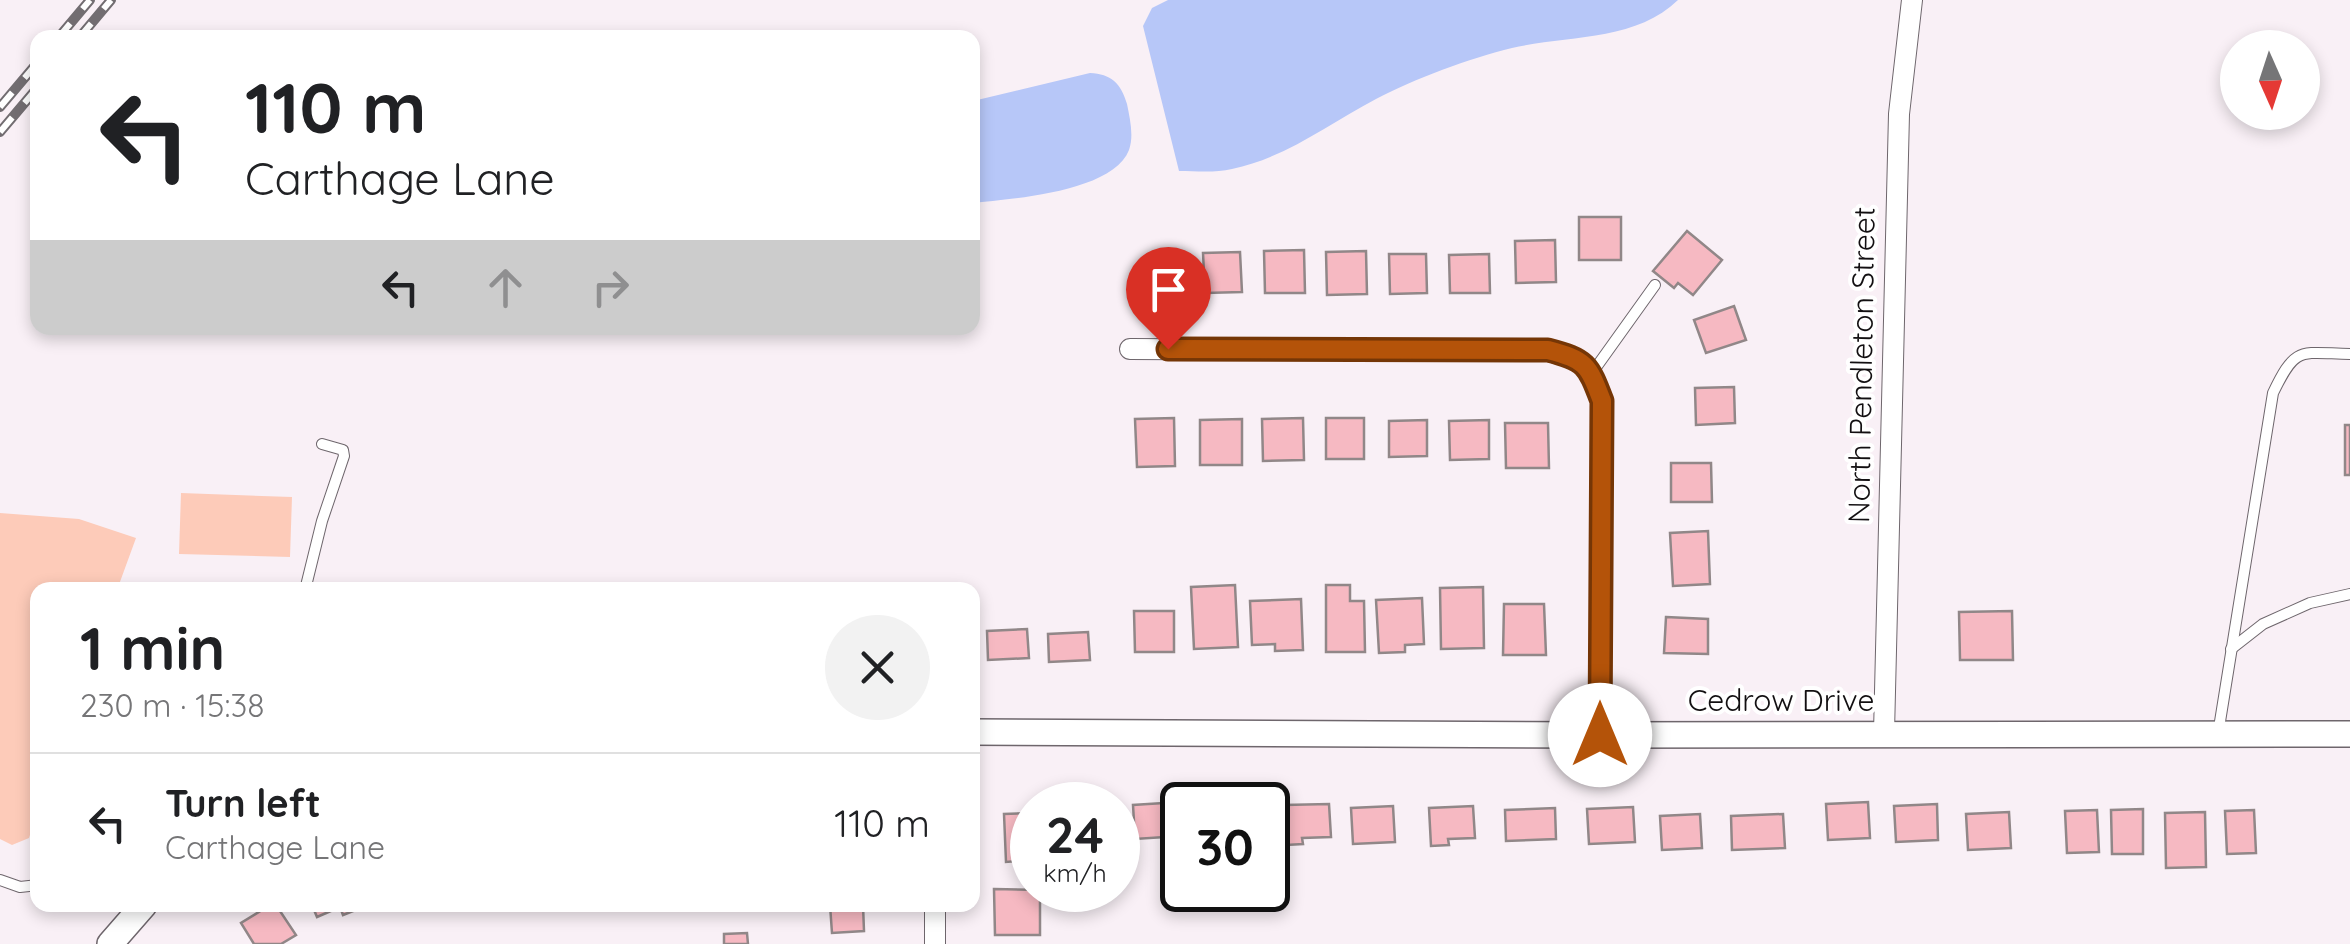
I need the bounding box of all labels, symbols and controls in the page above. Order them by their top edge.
north arrow [2220,30,2320,130]
map controls [2220,30,2320,130]
text: 110 m [245,63,427,151]
icon: left [80,70,210,200]
text: Carthage Lane [245,150,555,206]
street label: North Pendleton Street [1839,207,1883,523]
pin [1126,247,1211,350]
icon: left [373,260,428,315]
icon: ahead [478,260,533,315]
icon: right [583,260,638,315]
icon: arrive [1141,262,1196,317]
text: 1 min [80,610,225,685]
button: close [825,615,930,720]
street label: Cedrow Drive [1688,681,1874,719]
position arrow [1548,683,1652,787]
text: 230 m · 15:38 [80,685,264,725]
text: Turn left [165,779,321,827]
speed limit sign: 30 [1160,782,1290,912]
icon: left [80,796,135,851]
text: 110 m [834,799,930,847]
text: 24 [1046,803,1104,866]
text: Carthage Lane [165,827,385,867]
text: km/h [1043,857,1107,888]

